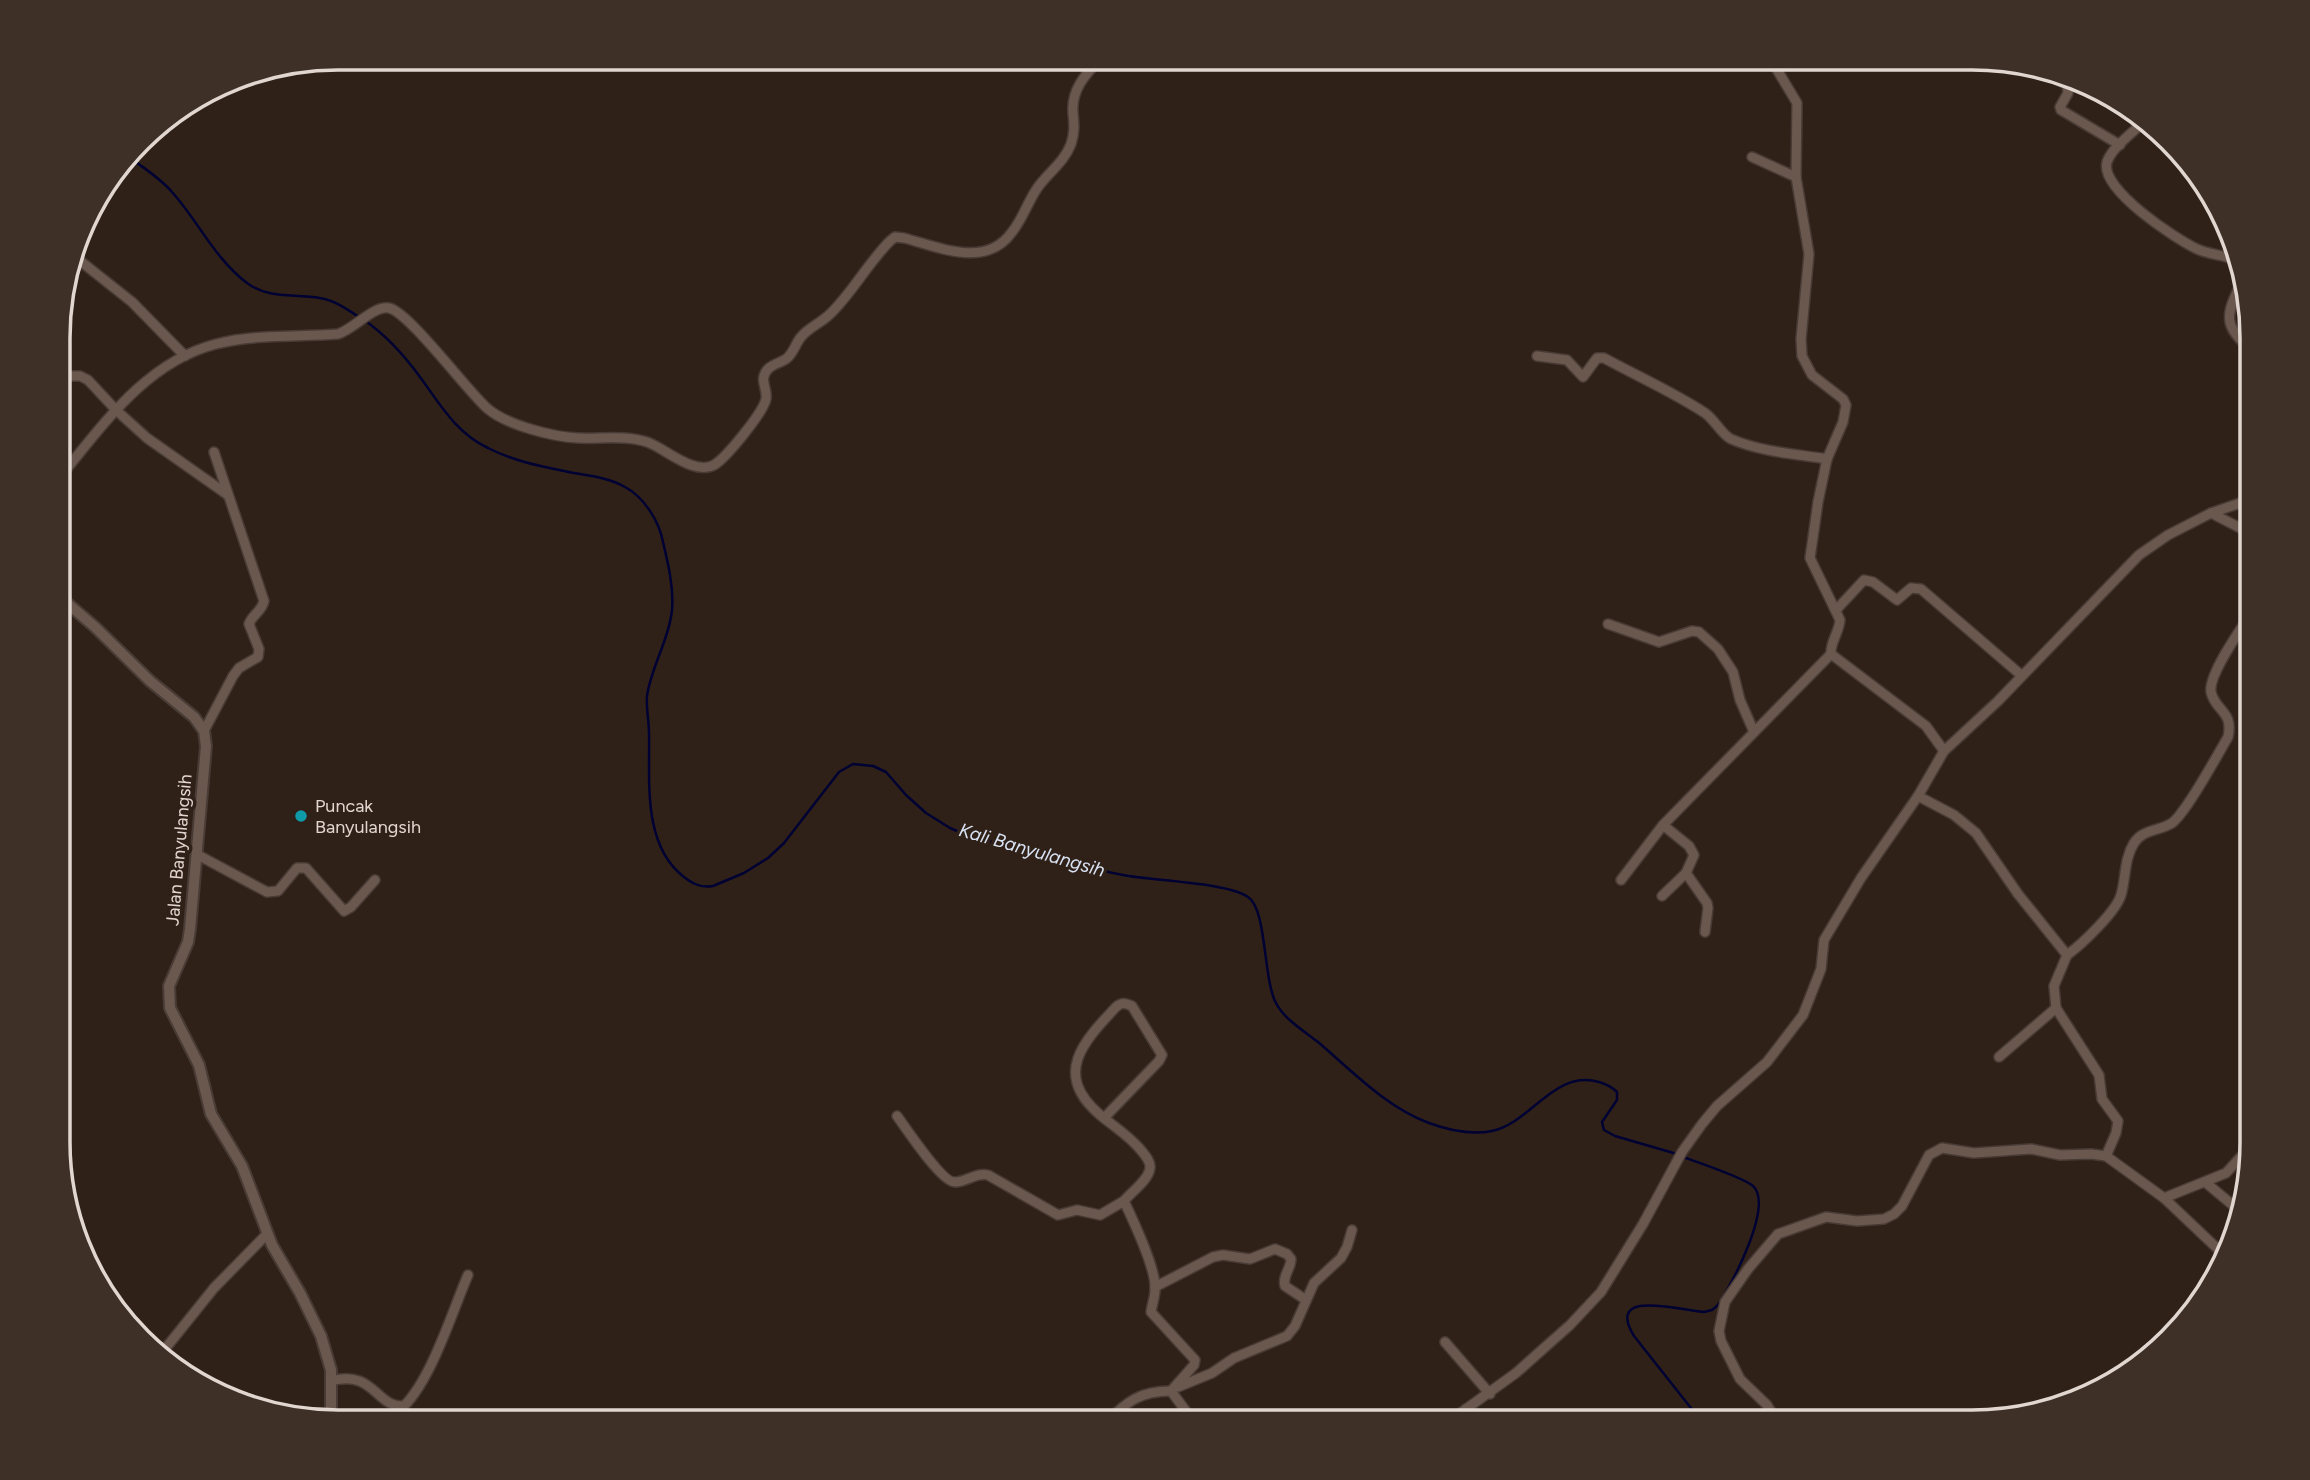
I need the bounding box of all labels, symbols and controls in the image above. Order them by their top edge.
street label: Jalan Banyulangsih [161,773,197,927]
place label: Puncak Banyulangsih [315,795,421,838]
marker: Puncak Banyulangsih [293,808,309,824]
water label: Kali Banyulangsih [956,818,1108,882]

